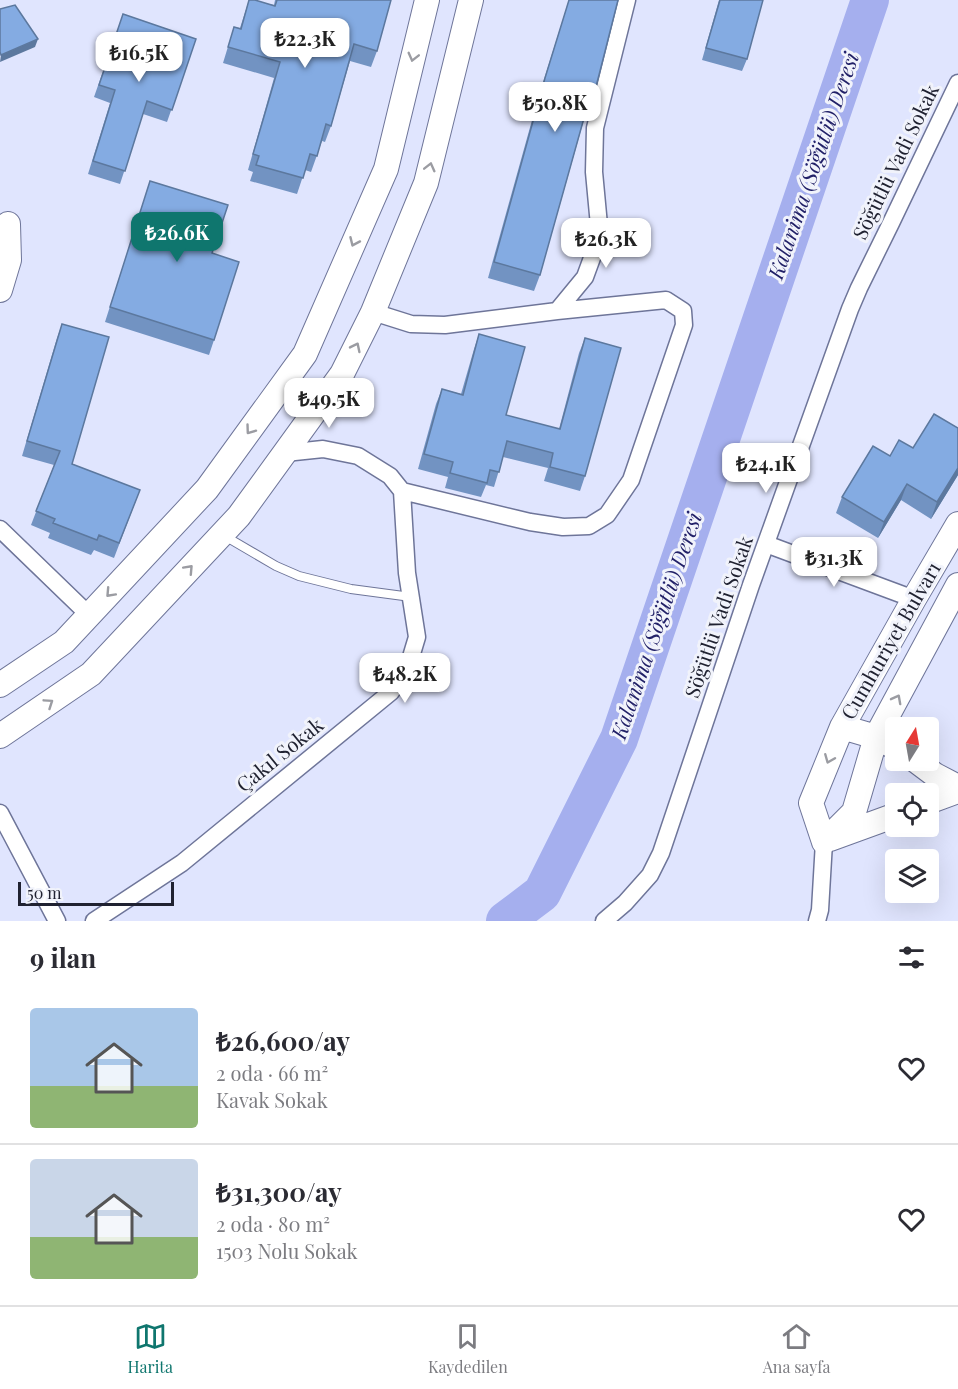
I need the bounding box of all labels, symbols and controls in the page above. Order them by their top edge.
pin: ₺22.3K [256,18,354,69]
text: ₺22.3K [274,24,336,51]
pin: ₺16.5K [90,32,188,83]
text: ₺16.5K [110,38,168,65]
water label: Kalanima (Söğütlü) Deresi [760,48,864,283]
one-way arrow [408,52,421,62]
street label: Söğütlü Vadi Sokak [845,79,944,244]
pin: ₺50.8K [506,82,604,133]
text: ₺50.8K [523,88,587,115]
one-way arrow [423,162,436,172]
pin: ₺26.6K [128,212,226,263]
text: ₺26.6K [145,218,209,245]
pin: ₺26.3K [557,218,655,269]
text: ₺26.3K [575,224,637,251]
one-way arrow [350,236,362,247]
one-way arrow [349,342,360,353]
pin: ₺49.5K [280,378,378,429]
text: ₺49.5K [298,384,360,411]
one-way arrow [246,423,257,434]
pin: ₺24.1K [717,443,815,494]
text: ₺24.1K [736,449,796,476]
water label: Kalanima (Söğütlü) Deresi [603,508,707,743]
street label: Söğütlü Vadi Sokak [677,532,758,701]
pin: ₺31.3K [785,537,883,588]
text: ₺31.3K [805,543,863,570]
street label: Cumhuriyet Bulvarı [834,557,946,724]
one-way arrow [182,566,193,577]
one-way arrow [106,586,117,597]
pin: ₺48.2K [356,653,454,704]
text: ₺48.2K [373,659,437,686]
one-way arrow [890,695,901,705]
one-way arrow [42,699,53,710]
street label: Çakıl Sokak [230,710,328,797]
north arrow [885,717,939,771]
map controls [885,717,939,903]
one-way arrow [824,753,836,764]
button: locate [885,783,939,837]
button: layers [885,849,939,903]
scale bar [18,879,174,906]
text: 50 m [27,882,61,903]
text: 9 ilan [30,940,96,975]
icon: filters [895,941,928,974]
text: ₺26,600/ay [216,1023,350,1058]
icon: home [78,1032,150,1104]
icon: heart [895,1052,928,1085]
text: 2 oda · 66 m² [216,1059,328,1086]
text: Kavak Sokak [216,1086,328,1113]
text: ₺31,300/ay [216,1174,342,1209]
icon: home [78,1183,150,1255]
icon: heart [895,1203,928,1236]
text: 2 oda · 80 m² [216,1210,330,1237]
text: 1503 Nolu Sokak [216,1237,358,1264]
tab: Harita [128,1320,173,1377]
tab: Kaydedilen [428,1320,508,1377]
tab: Ana sayfa [763,1320,830,1377]

